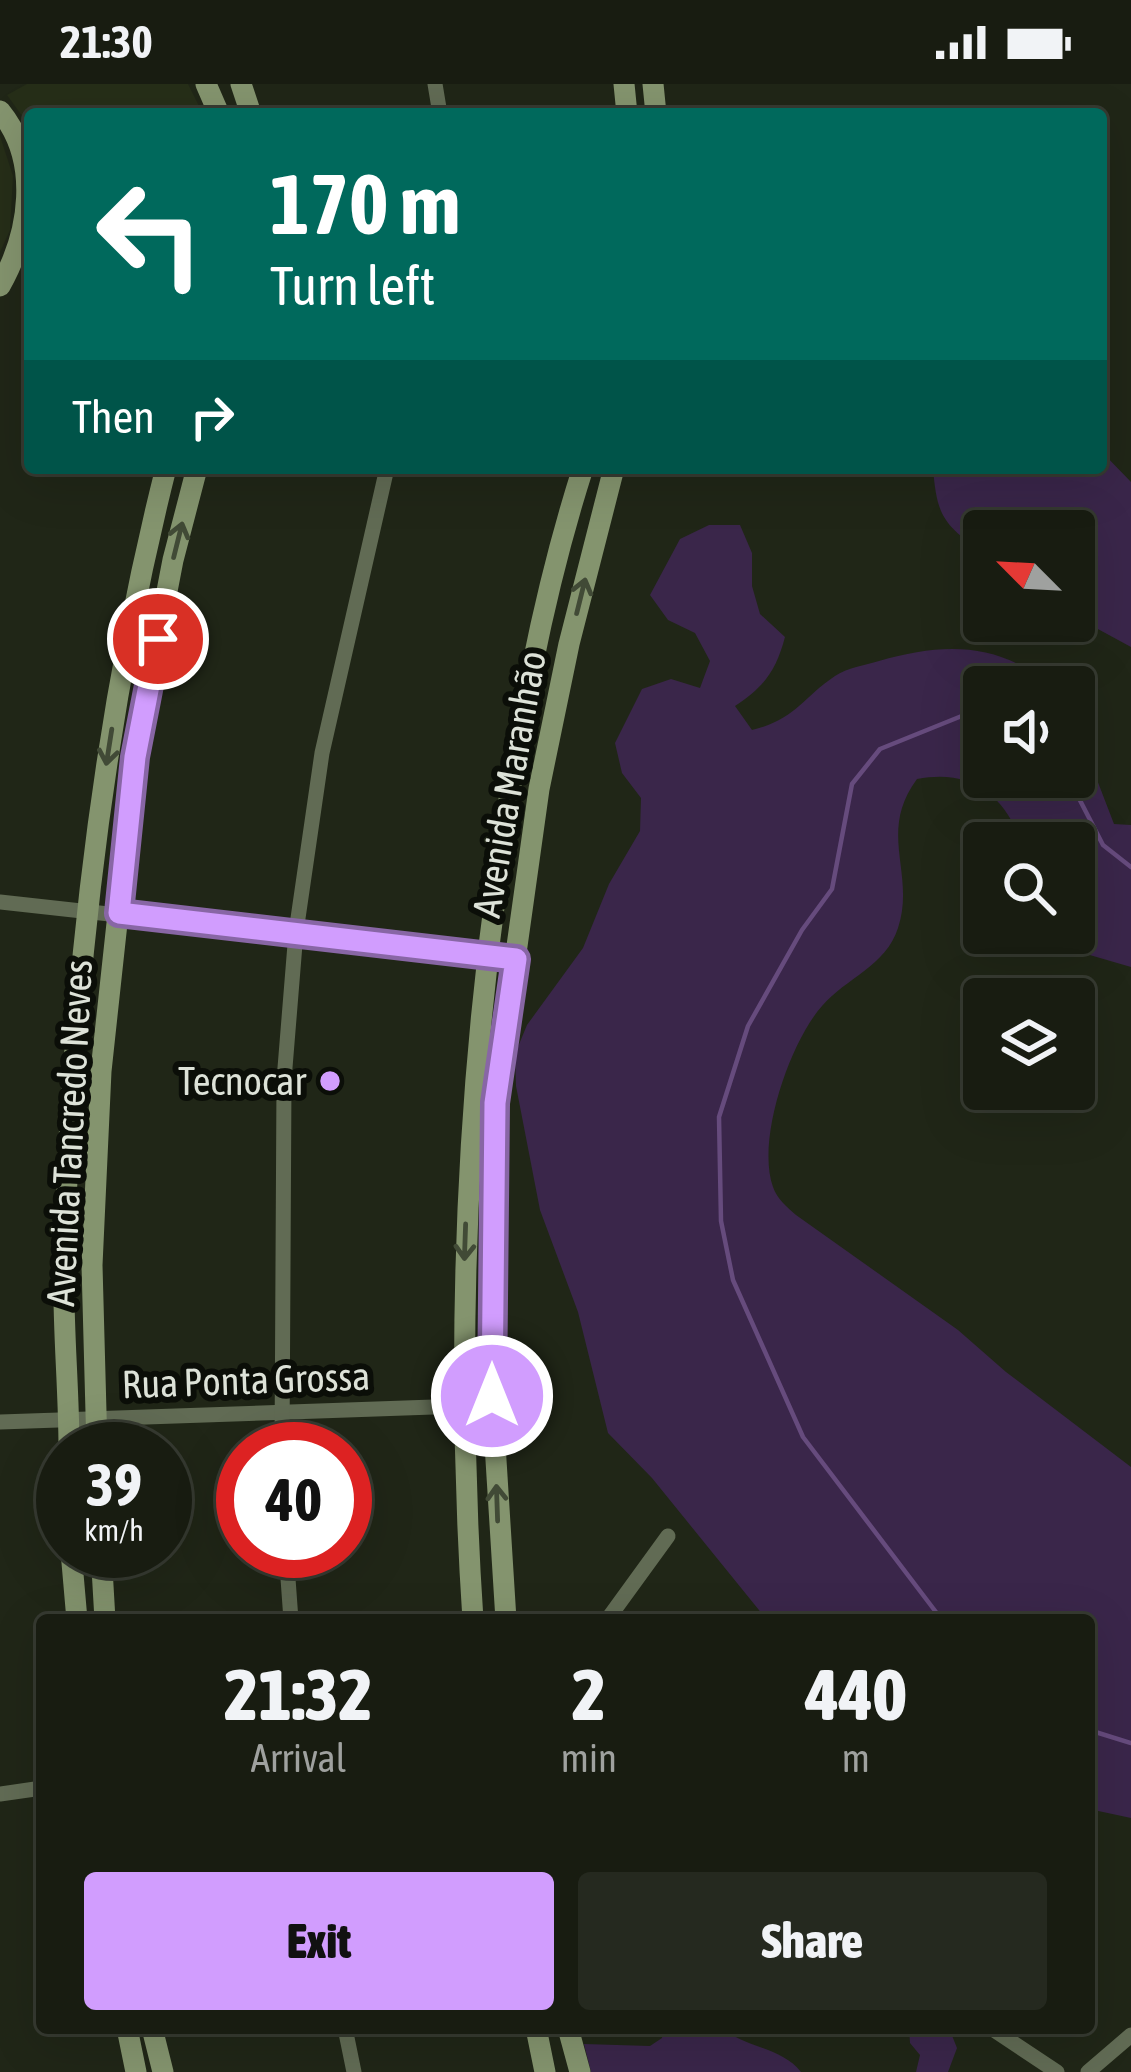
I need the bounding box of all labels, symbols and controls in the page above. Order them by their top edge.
text: 21:30 [60,16,153,68]
icon: left [72,156,228,312]
text: 170 m [270,156,460,252]
text: Turn left [270,255,435,316]
icon: right [179,384,245,450]
text: Then [72,391,155,443]
north arrow [963,510,1095,642]
map controls [963,510,1095,1110]
one-way arrow [168,522,190,560]
one-way arrow [571,578,593,616]
pin [107,588,209,690]
icon: arrive [125,606,191,672]
street label: Avenida Maranhão [464,647,554,921]
button: sound [963,666,1095,798]
one-way arrow [97,727,120,766]
button: search [963,822,1095,954]
street label: Avenida Tancredo Neves [38,959,100,1307]
button: layers [963,978,1095,1110]
place label: Tecnocar [178,1059,306,1103]
marker: Tecnocar [317,1068,343,1094]
one-way arrow [453,1222,476,1261]
position arrow [429,1333,555,1459]
street label: Rua Ponta Grossa [121,1354,371,1406]
speed limit sign: 40 [216,1422,372,1578]
text: 39 [86,1450,142,1519]
one-way arrow [485,1484,508,1523]
text: km/h [84,1513,144,1547]
text: 21:32 [224,1653,373,1735]
text: 2 [572,1653,606,1735]
text: 440 [805,1653,907,1735]
text: Arrival [251,1736,346,1780]
text: min [561,1736,617,1780]
text: m [842,1736,870,1780]
button: Exit [84,1872,554,2010]
button: Share [578,1872,1047,2010]

